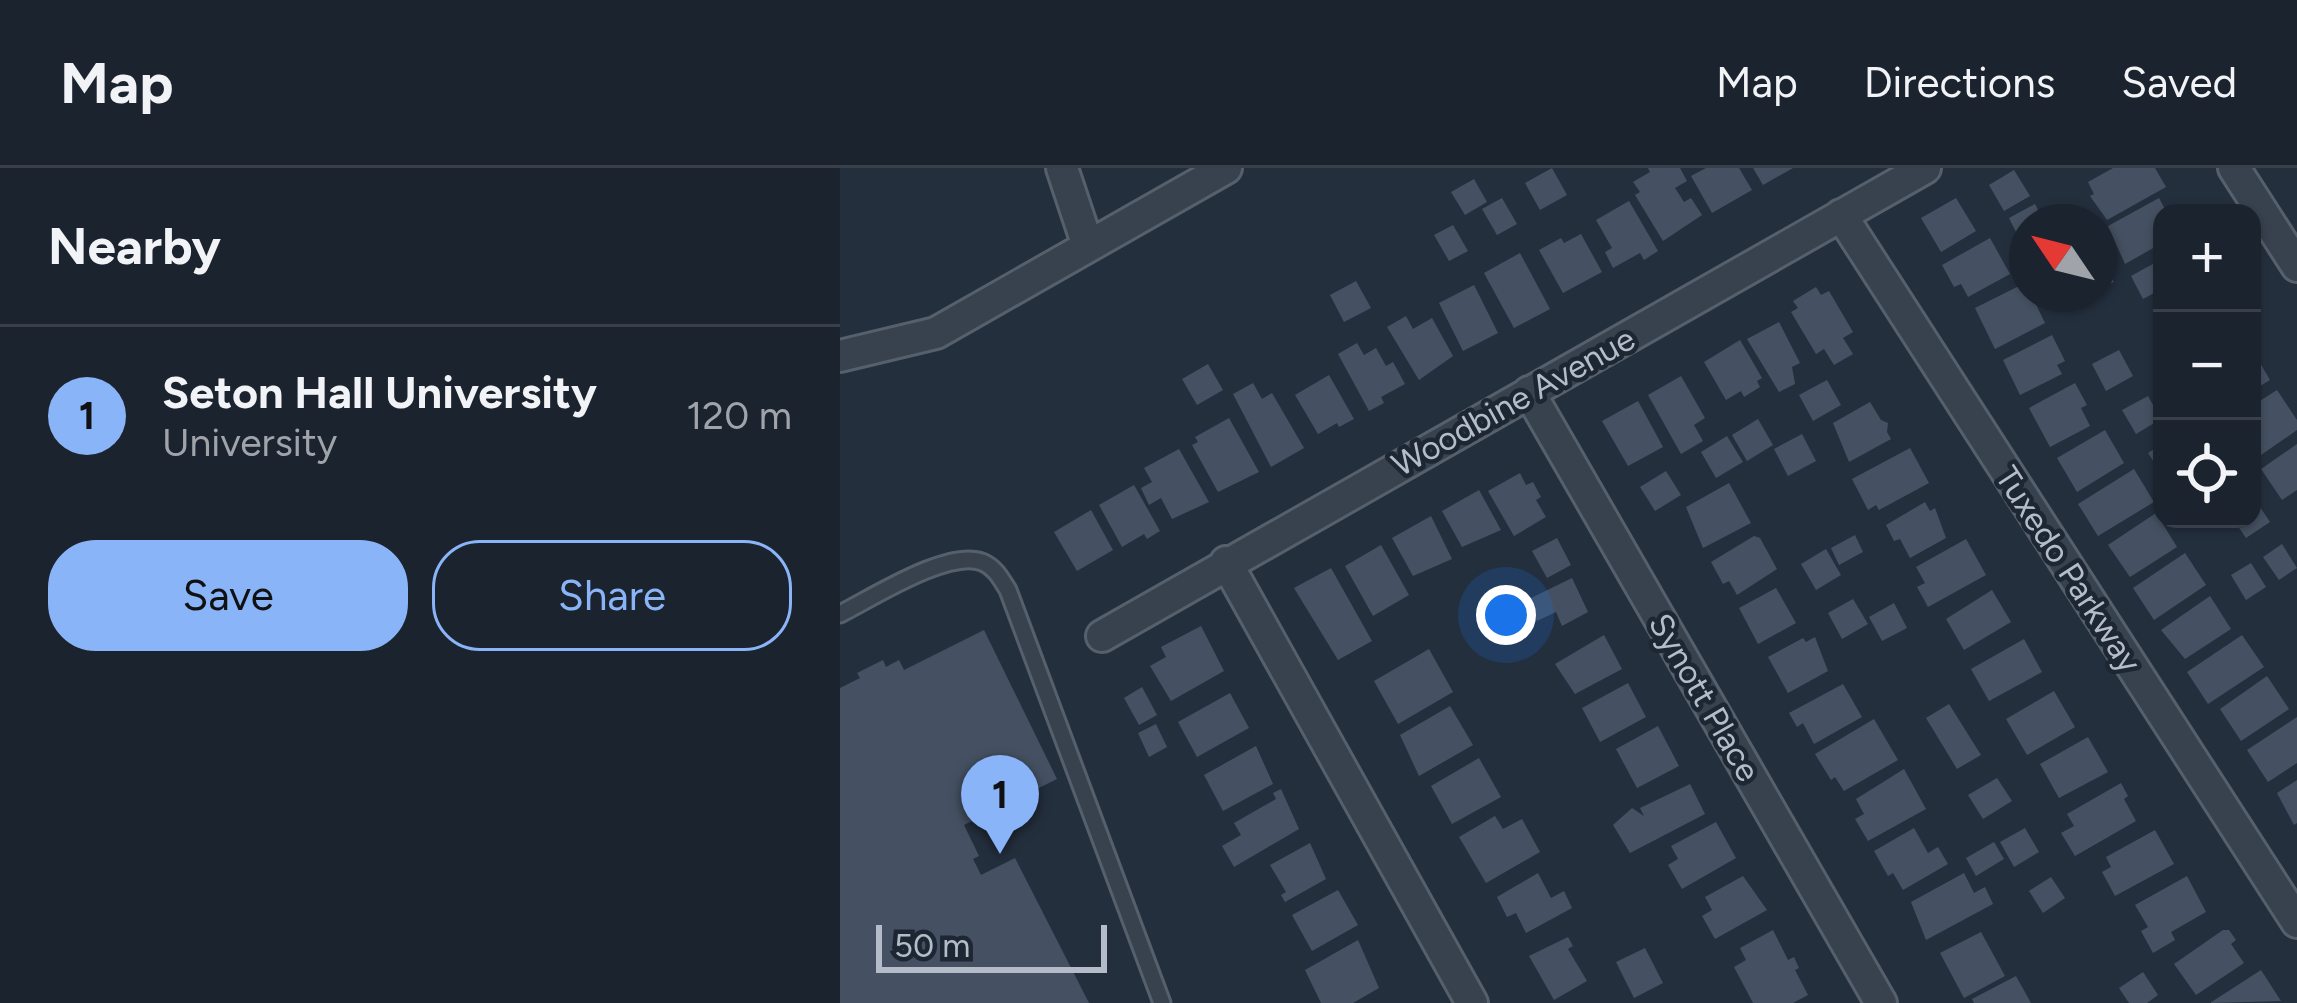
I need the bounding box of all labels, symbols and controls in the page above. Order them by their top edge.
text: Map [60,49,174,117]
text: Map [1716,57,1798,108]
text: Directions [1864,57,2055,108]
text: Saved [2121,57,2237,108]
north arrow [2009,204,2117,312]
map controls [2153,204,2261,528]
button: + [2153,204,2261,312]
text: Nearby [48,216,221,277]
button: − [2153,312,2261,420]
street label: Woodbine Avenue [1385,319,1641,484]
text: Seton Hall University [162,365,597,419]
text: 1 [79,392,95,439]
text: 120 m [686,392,792,439]
text: University [162,419,337,466]
button: locate [2153,420,2261,528]
street label: Tuxedo Parkway [1988,459,2150,680]
button: Save [48,540,408,651]
button: Share [432,540,792,651]
your location [1476,585,1536,645]
street label: Synott Place [1641,606,1768,788]
pin: 1 [961,755,1039,854]
scale bar [876,919,1107,972]
text: 50 m [894,926,970,965]

